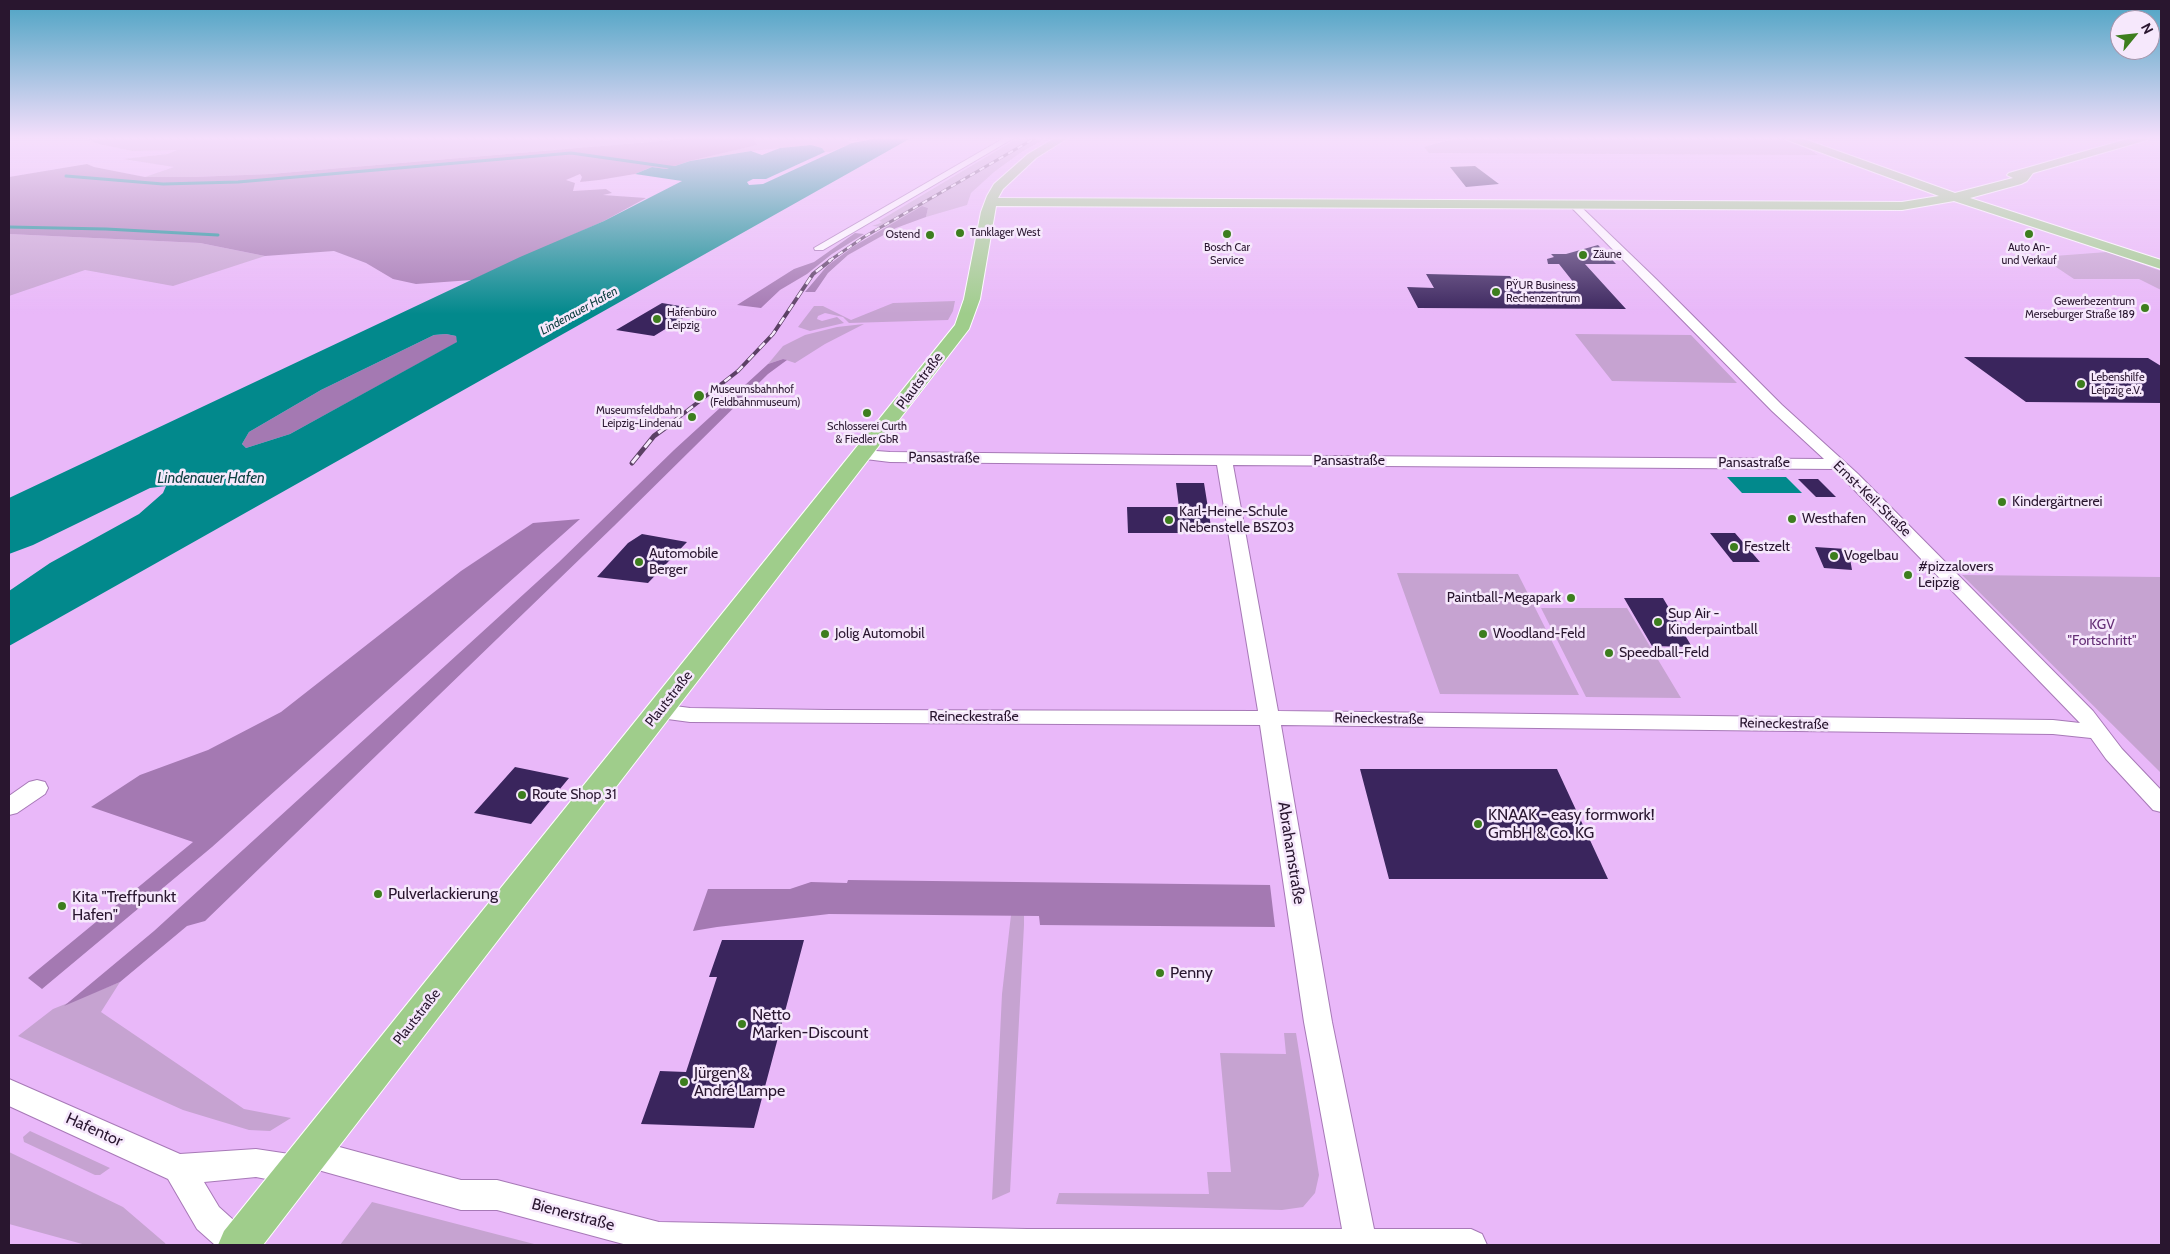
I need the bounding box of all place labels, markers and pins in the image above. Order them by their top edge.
place label: Tanklager West [970,226,1040,240]
marker: Tanklager West [954,227,966,239]
place label: Ostend [885,228,920,242]
marker: Bosch Car Service [1221,228,1233,240]
marker: Auto An- und Verkauf [2023,228,2035,240]
marker: Ostend [924,229,936,241]
place label: Bosch Car Service [1204,241,1250,267]
place label: Auto An- und Verkauf [2001,241,2057,267]
place label: Zäune [1593,248,1622,262]
marker: Zäune [1577,249,1589,261]
place label: PŸUR Business Rechenzentrum [1506,279,1580,305]
marker: PŸUR Business Rechenzentrum [1490,286,1502,298]
place label: Gewerbezentrum Merseburger Straße 189 [2025,295,2135,321]
marker: Gewerbezentrum Merseburger Straße 189 [2139,302,2151,314]
place label: Hafenbüro Leipzig [667,306,716,332]
marker: Hafenbüro Leipzig [651,313,663,325]
place label: Lebenshilfe Leipzig e.V. [2091,371,2145,397]
marker: Lebenshilfe Leipzig e.V. [2075,378,2087,390]
place label: Museumsbahnhof (Feldbahnmuseum) [710,383,801,409]
marker: Museumsbahnhof (Feldbahnmuseum) [692,389,706,403]
place label: Museumsfeldbahn Leipzig-Lindenau [596,404,682,430]
marker: Schlosserei Curth & Fiedler GbR [861,407,873,419]
marker: Museumsfeldbahn Leipzig-Lindenau [686,411,698,423]
place label: Schlosserei Curth & Fiedler GbR [827,420,907,446]
place label: Kindergärtnerei [2012,494,2103,510]
marker: Kindergärtnerei [1996,496,2008,508]
place label: Karl-Heine-Schule Nebenstelle BSZ03 [1179,504,1294,536]
place label: Westhafen [1802,511,1866,527]
marker: Westhafen [1786,513,1798,525]
marker: Karl-Heine-Schule Nebenstelle BSZ03 [1163,514,1175,526]
place label: Festzelt [1744,539,1790,555]
marker: Festzelt [1728,541,1740,553]
place label: Automobile Berger [649,546,718,578]
place label: Vogelbau [1844,548,1899,564]
marker: Vogelbau [1828,550,1840,562]
marker: Automobile Berger [633,556,645,568]
place label: #pizzalovers Leipzig [1918,559,1993,592]
marker: #pizzalovers Leipzig [1902,569,1914,581]
place label: Paintball-Megapark [1447,590,1561,606]
marker: Paintball-Megapark [1565,592,1577,604]
place label: Sup Air - Kinderpaintball [1668,606,1757,638]
marker: Sup Air - Kinderpaintball [1652,616,1664,628]
place label: Jolig Automobil [835,626,925,642]
place label: Woodland-Feld [1493,626,1585,642]
marker: Jolig Automobil [819,628,831,640]
marker: Woodland-Feld [1477,628,1489,640]
place label: Speedball-Feld [1619,645,1709,661]
marker: Speedball-Feld [1603,647,1615,659]
place label: Route Shop 31 [532,787,617,803]
marker: Route Shop 31 [516,789,528,801]
place label: KNAAK - easy formwork! GmbH & Co. KG [1488,805,1655,843]
marker: KNAAK - easy formwork! GmbH & Co. KG [1472,818,1484,830]
place label: Pulverlackierung [388,884,498,904]
place label: Kita "Treffpunkt Hafen" [72,887,176,925]
marker: Pulverlackierung [372,888,384,900]
marker: Kita "Treffpunkt Hafen" [56,900,68,912]
place label: Penny [1170,963,1213,983]
marker: Penny [1154,967,1166,979]
place label: Netto Marken-Discount [752,1005,868,1043]
marker: Netto Marken-Discount [736,1018,748,1030]
place label: Jürgen & André Lampe [694,1063,785,1101]
marker: Jürgen & André Lampe [678,1076,690,1088]

